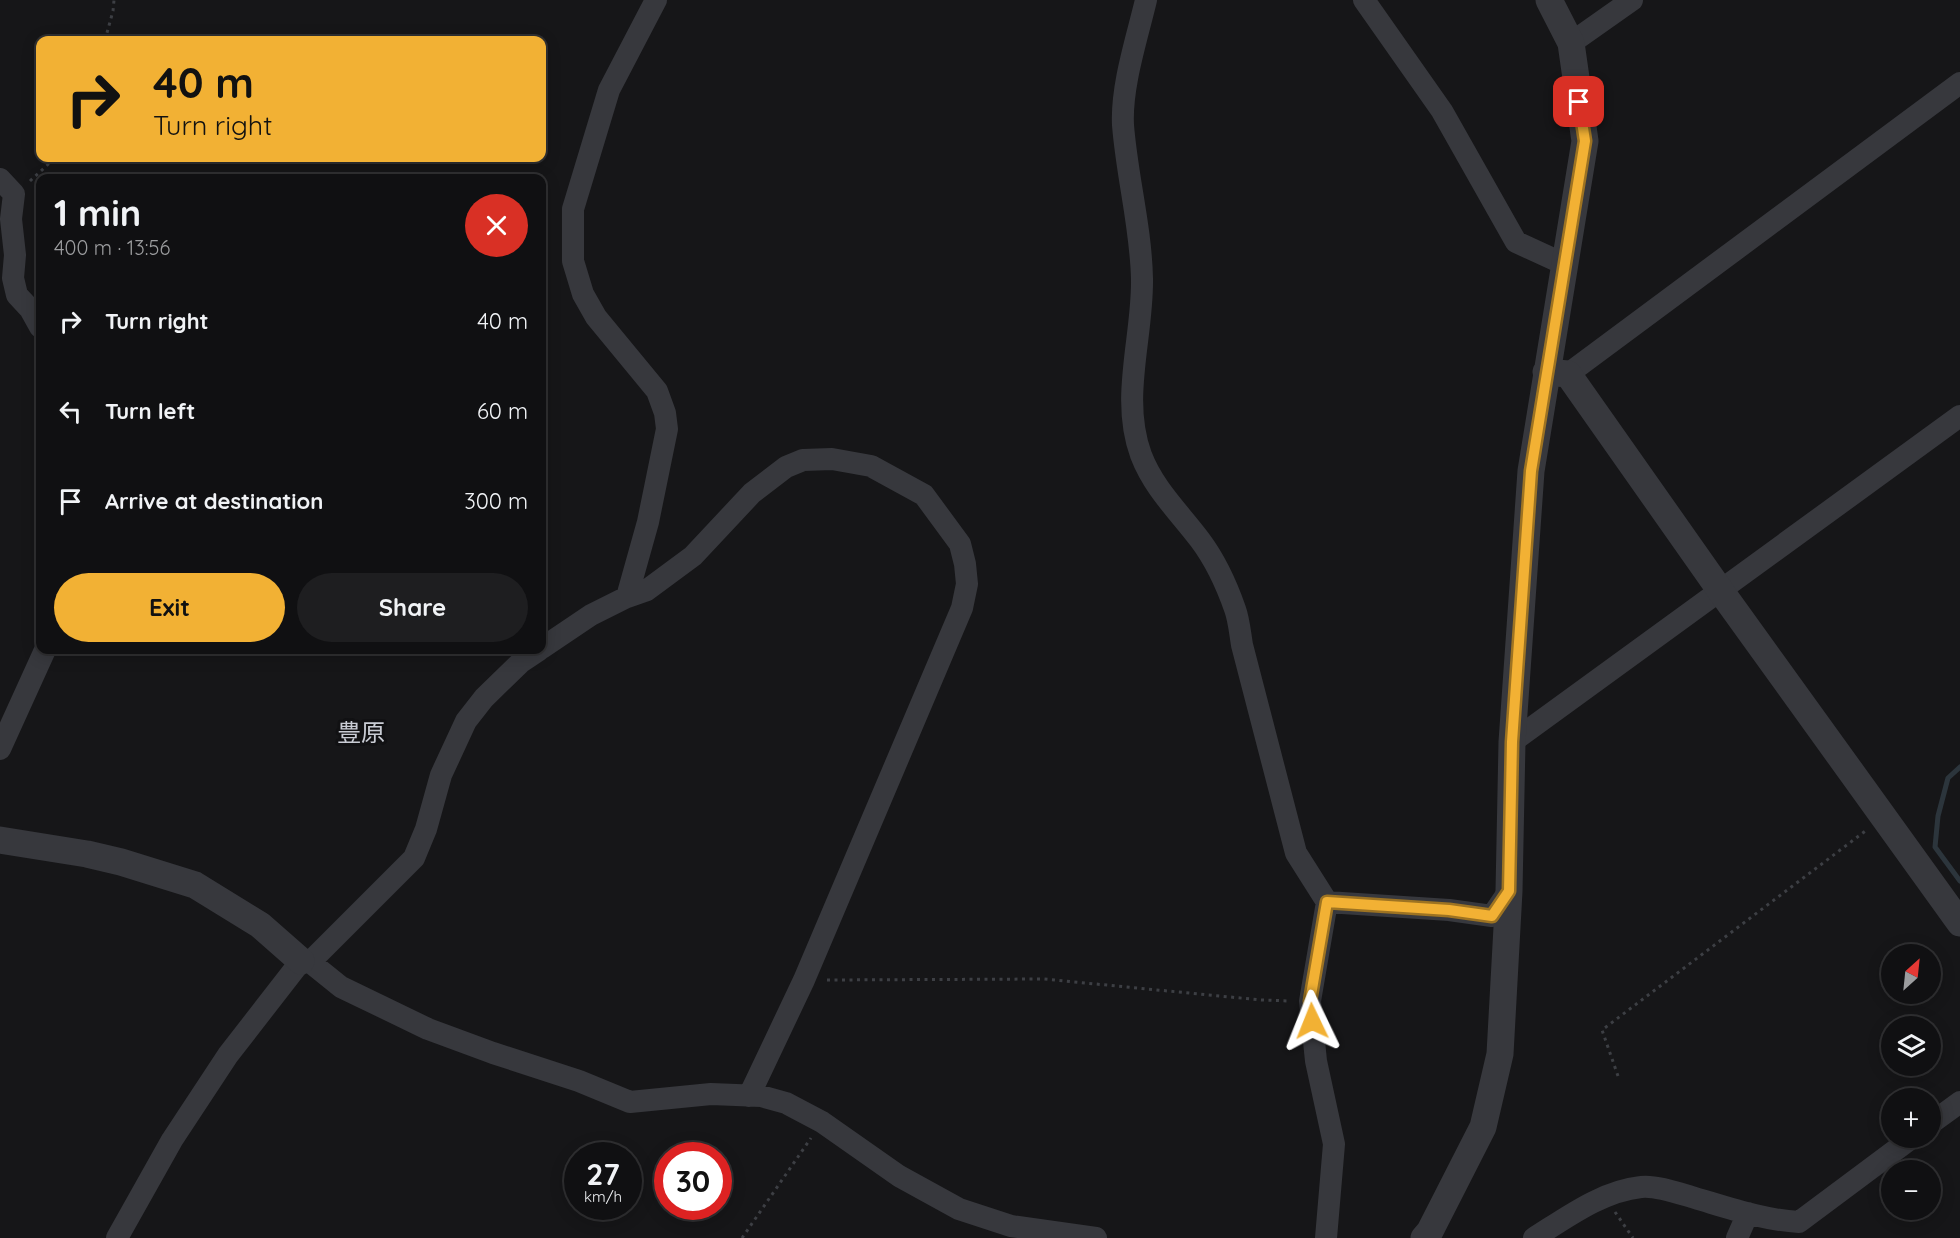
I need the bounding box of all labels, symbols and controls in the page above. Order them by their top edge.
text: 40 m [153,56,254,109]
icon: right [54,60,132,138]
pin [1553,76,1604,127]
icon: arrive [1562,85,1595,118]
text: Turn right [153,108,272,142]
text: 1 min [54,190,141,235]
button: close [465,194,528,257]
text: 400 m · 13:56 [54,235,170,260]
icon: right [54,305,87,338]
text: Turn right [105,307,209,335]
text: 40 m [477,307,528,335]
icon: left [54,395,87,428]
text: Turn left [105,397,195,425]
text: 60 m [477,397,528,425]
icon: arrive [54,485,87,518]
text: Arrive at destination [105,487,323,515]
text: 300 m [464,487,528,515]
button: Exit [54,573,285,642]
button: Share [297,573,528,642]
district label: 豊原 [337,717,385,747]
north arrow [1881,944,1941,1004]
map controls [1881,944,1941,1220]
position arrow [1280,989,1344,1053]
button: layers [1881,1016,1941,1076]
button: + [1881,1088,1941,1148]
speed limit sign: 30 [654,1142,732,1220]
text: 27 [586,1155,620,1193]
button: − [1881,1160,1941,1220]
text: km/h [584,1187,622,1206]

